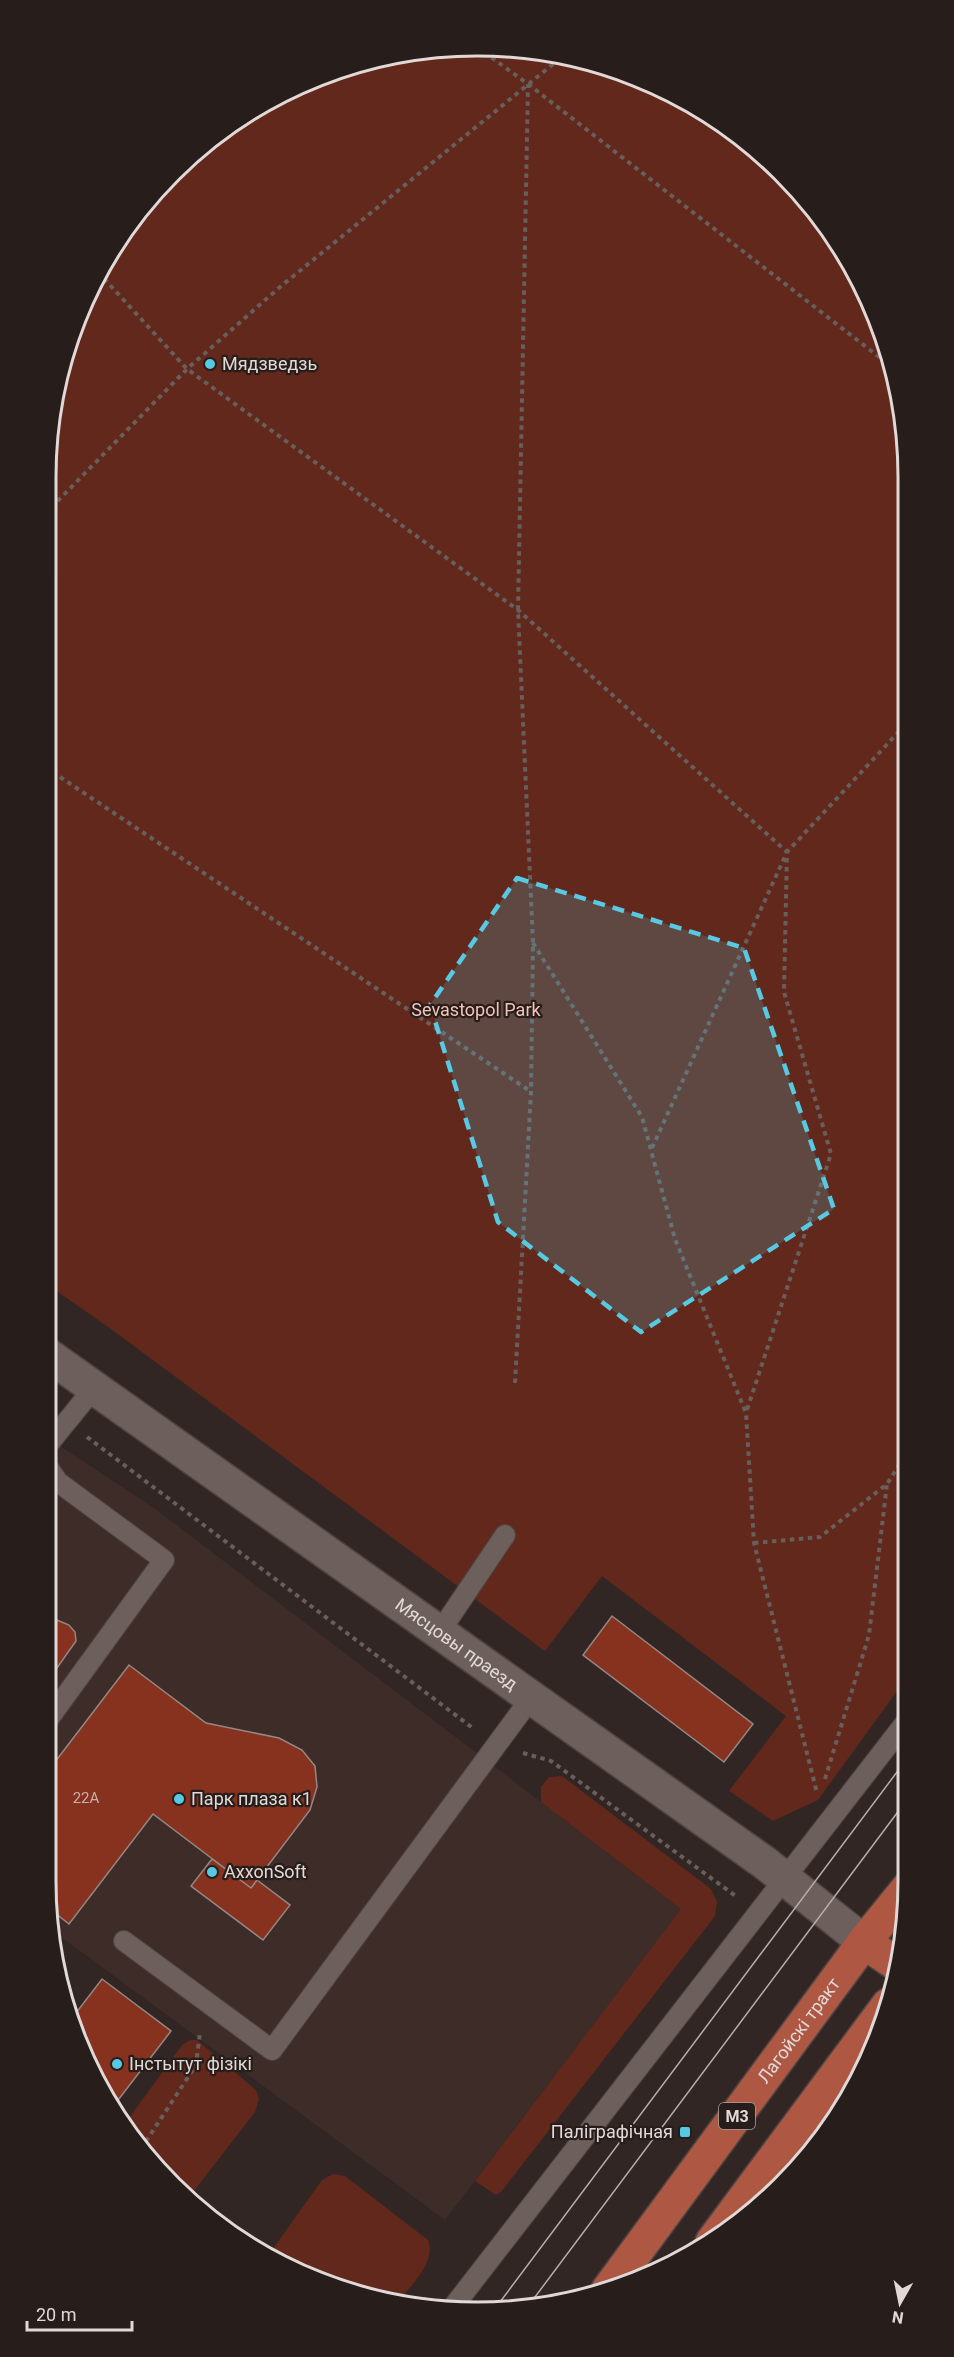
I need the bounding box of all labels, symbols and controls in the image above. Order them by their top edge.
place label: Мядзведзь [222,353,317,374]
marker: Мядзведзь [203,357,217,371]
park label: Sevastopol Park [411,999,541,1020]
street label: Мясцовы праезд [392,1594,522,1694]
place label: Парк плаза к1 [191,1788,312,1809]
house number: 22А [73,1789,100,1807]
marker: Парк плаза к1 [172,1792,186,1806]
place label: AxxonSoft [224,1861,307,1882]
marker: AxxonSoft [205,1865,219,1879]
street label: Лагойскі тракт [753,1973,844,2087]
place label: Інстытут фізікі [129,2053,252,2074]
marker: Інстытут фізікі [110,2057,124,2071]
road number: М3 [719,2103,755,2129]
place label: Паліграфічная [551,2121,673,2142]
marker: Паліграфічная [678,2125,692,2139]
north arrow [870,2273,930,2333]
scale bar [27,2294,132,2332]
text: 20 m [36,2304,76,2325]
text: N [891,2307,905,2328]

